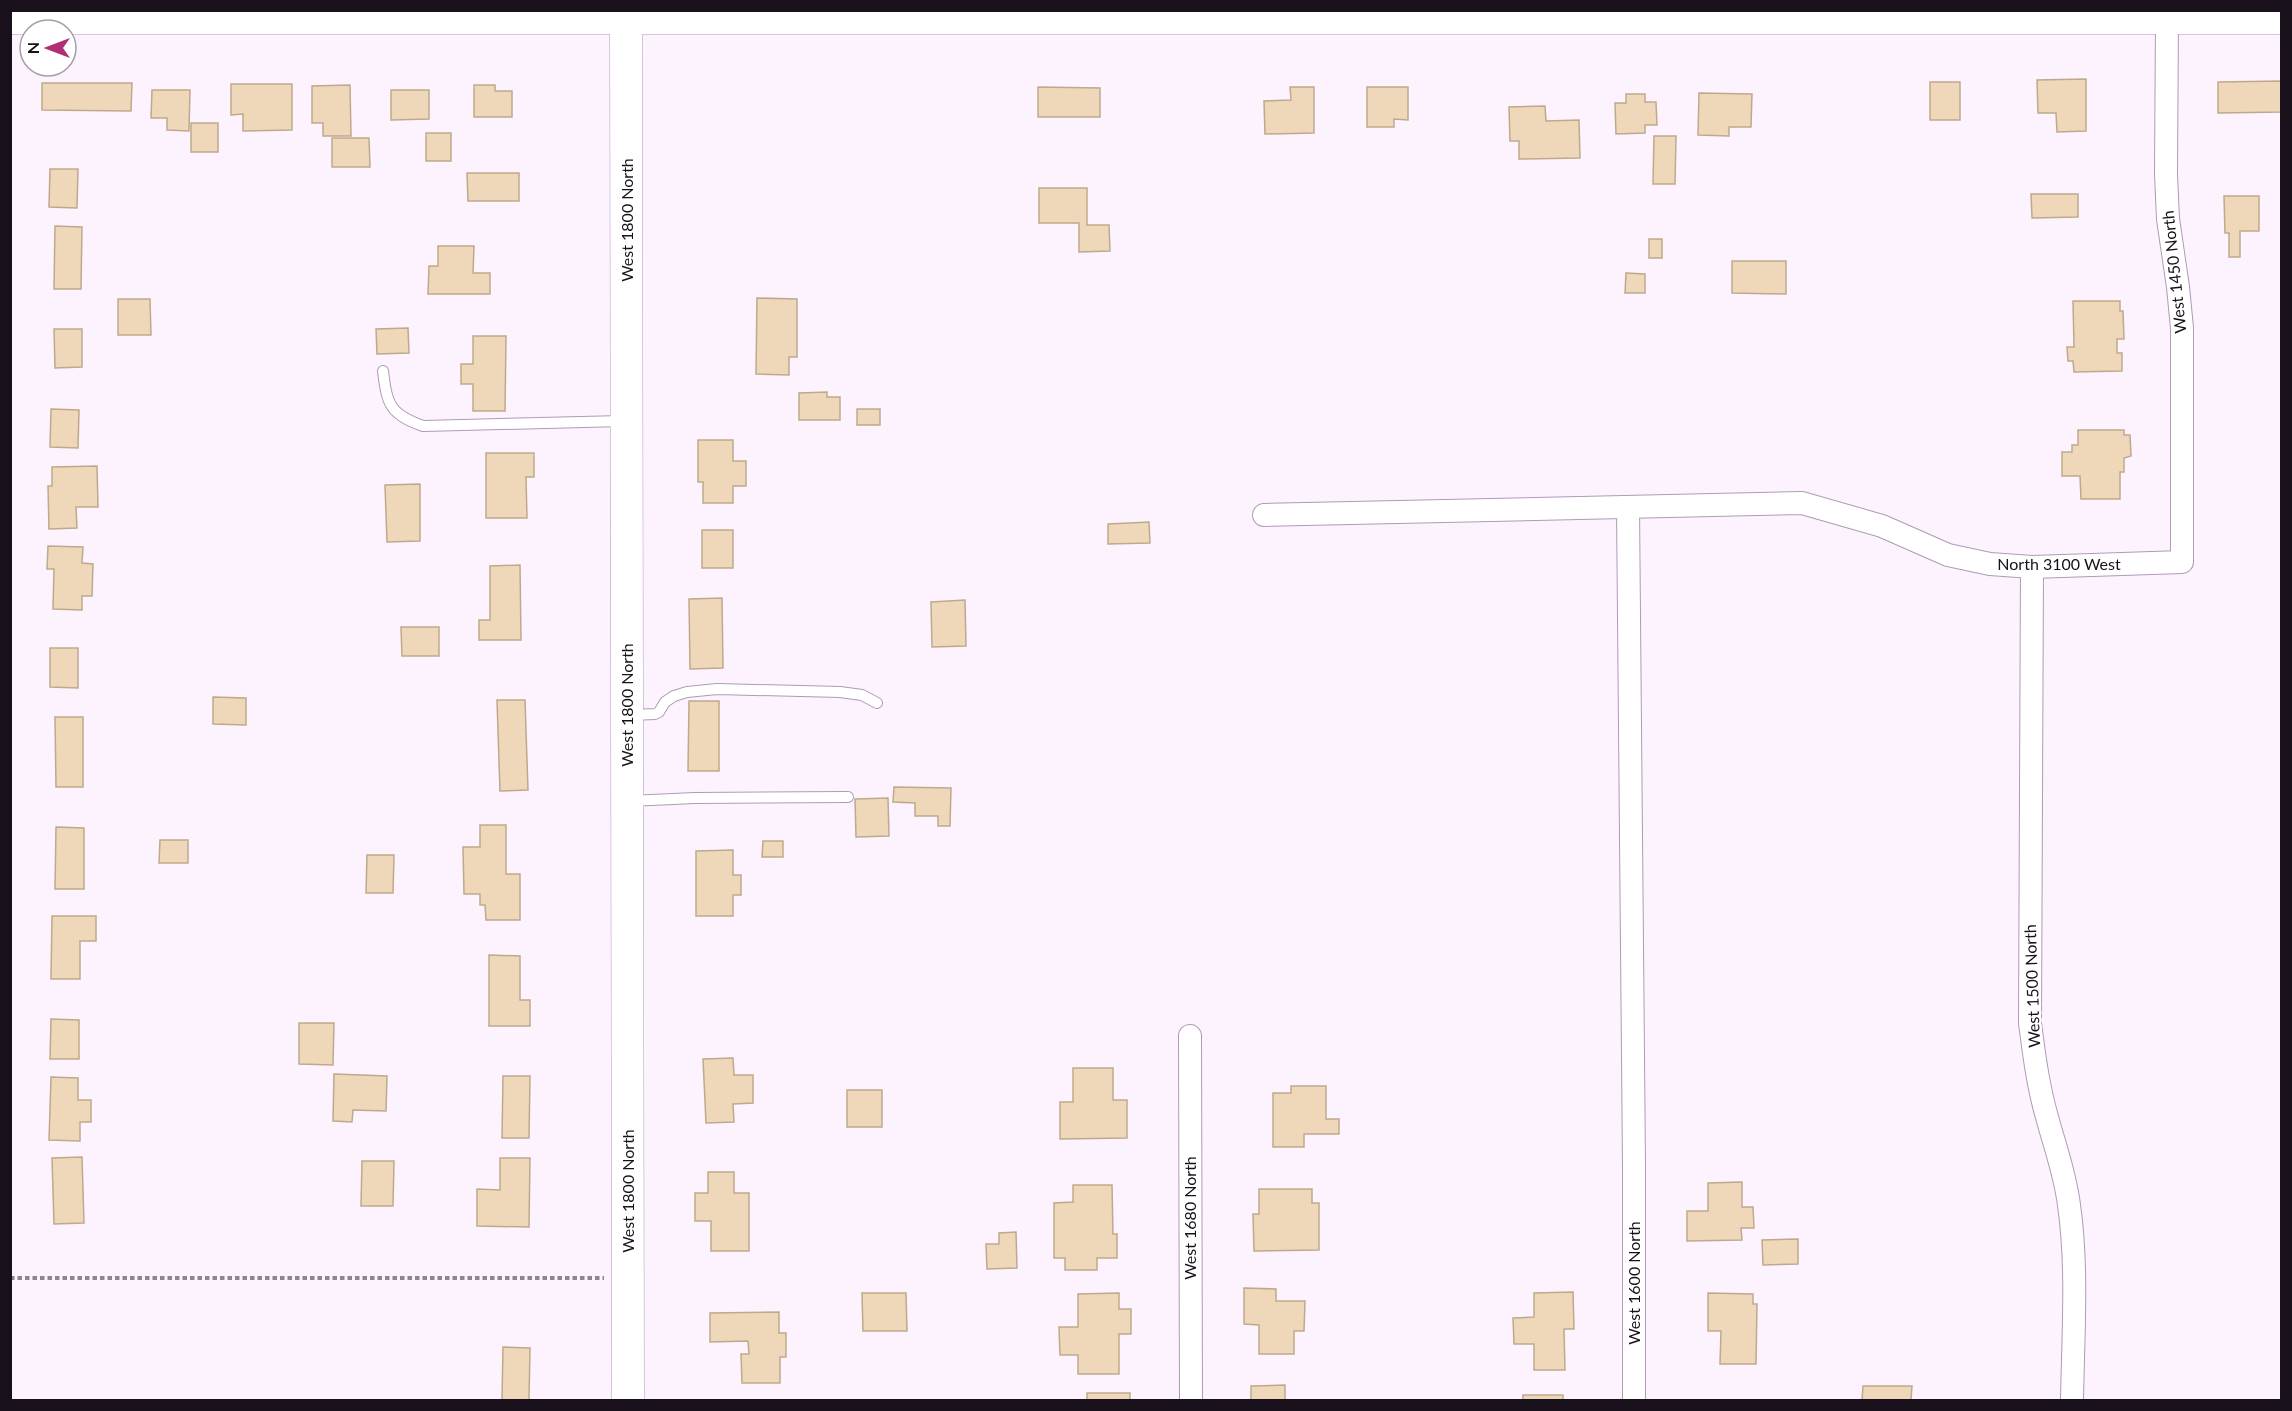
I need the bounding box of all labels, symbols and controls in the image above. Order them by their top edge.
north arrow [18,18,78,78]
text: N [23,42,42,54]
street label: West 1800 North [617,158,636,282]
street label: West 1450 North [2158,210,2189,335]
street label: North 3100 West [1997,554,2121,573]
street label: West 1800 North [617,643,636,767]
street label: West 1500 North [2020,924,2043,1048]
street label: West 1800 North [618,1129,637,1253]
street label: West 1680 North [1180,1156,1199,1280]
street label: West 1600 North [1624,1221,1643,1345]

